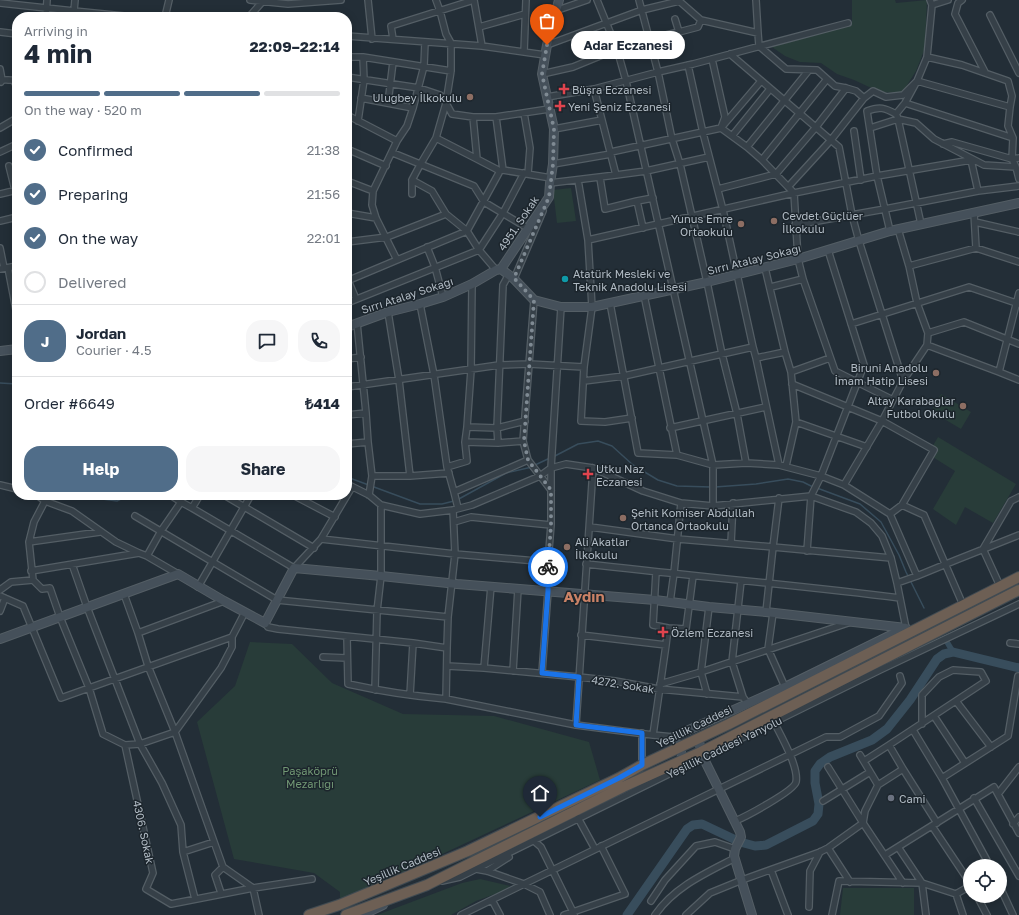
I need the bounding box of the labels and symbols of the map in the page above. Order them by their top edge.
pin [530,4,564,45]
callout: Adar Eczanesi [571,31,685,59]
place label: Büşra Eczanesi [572,83,651,96]
marker: Büşra Eczanesi [559,84,569,94]
place label: Uluğbey İlkokulu [373,91,462,104]
marker: Uluğbey İlkokulu [465,92,475,102]
place label: Yeni Şeniz Eczanesi [568,100,671,113]
marker: Yeni Şeniz Eczanesi [555,101,565,111]
street label: 4951. Sokak [495,193,541,253]
place label: Cevdet Güçlüer İlkokulu [782,209,864,235]
place label: Yunus Emre Ortaokulu [671,212,733,238]
marker: Cevdet Güçlüer İlkokulu [769,216,779,226]
marker: Yunus Emre Ortaokulu [736,219,746,229]
street label: Sırrı Atalay Sokağı [706,241,802,277]
place label: Atatürk Mesleki ve Teknik Anadolu Lisesi [573,267,687,293]
street label: Sırrı Atalay Sokağı [359,274,455,316]
marker: Atatürk Mesleki ve Teknik Anadolu Lisesi [560,274,570,284]
place label: Biruni Anadolu İmam Hatip Lisesi [835,361,928,387]
marker: Biruni Anadolu İmam Hatip Lisesi [931,368,941,378]
place label: Altay Karabağlar Futbol Okulu [867,394,956,420]
marker: Altay Karabağlar Futbol Okulu [958,401,968,411]
place label: Utku Naz Eczanesi [596,462,645,488]
marker: Utku Naz Eczanesi [583,469,593,479]
place label: Şehit Komiser Abdullah Ortanca Ortaokulu [631,506,755,532]
marker: Şehit Komiser Abdullah Ortanca Ortaokulu [618,513,628,523]
place label: Ali Akatlar İlkokulu [575,535,630,561]
marker: Ali Akatlar İlkokulu [562,542,572,552]
courier [528,547,568,587]
district label: Aydın [564,587,604,605]
place label: Özlem Eczanesi [671,626,753,639]
marker: Özlem Eczanesi [658,627,668,637]
street label: 4272. Sokak [591,673,655,695]
street label: Yeşillik Caddesi [654,702,734,750]
street label: Yeşillik Caddesi Yanyolu [664,713,784,781]
park label: Paşaköprü Mezarlığı [282,764,338,790]
pin [523,776,557,817]
place label: Cami [899,792,925,805]
marker: Cami [886,793,896,803]
street label: 4306. Sokak [131,799,157,865]
street label: Yeşillik Caddesi [361,844,443,888]

